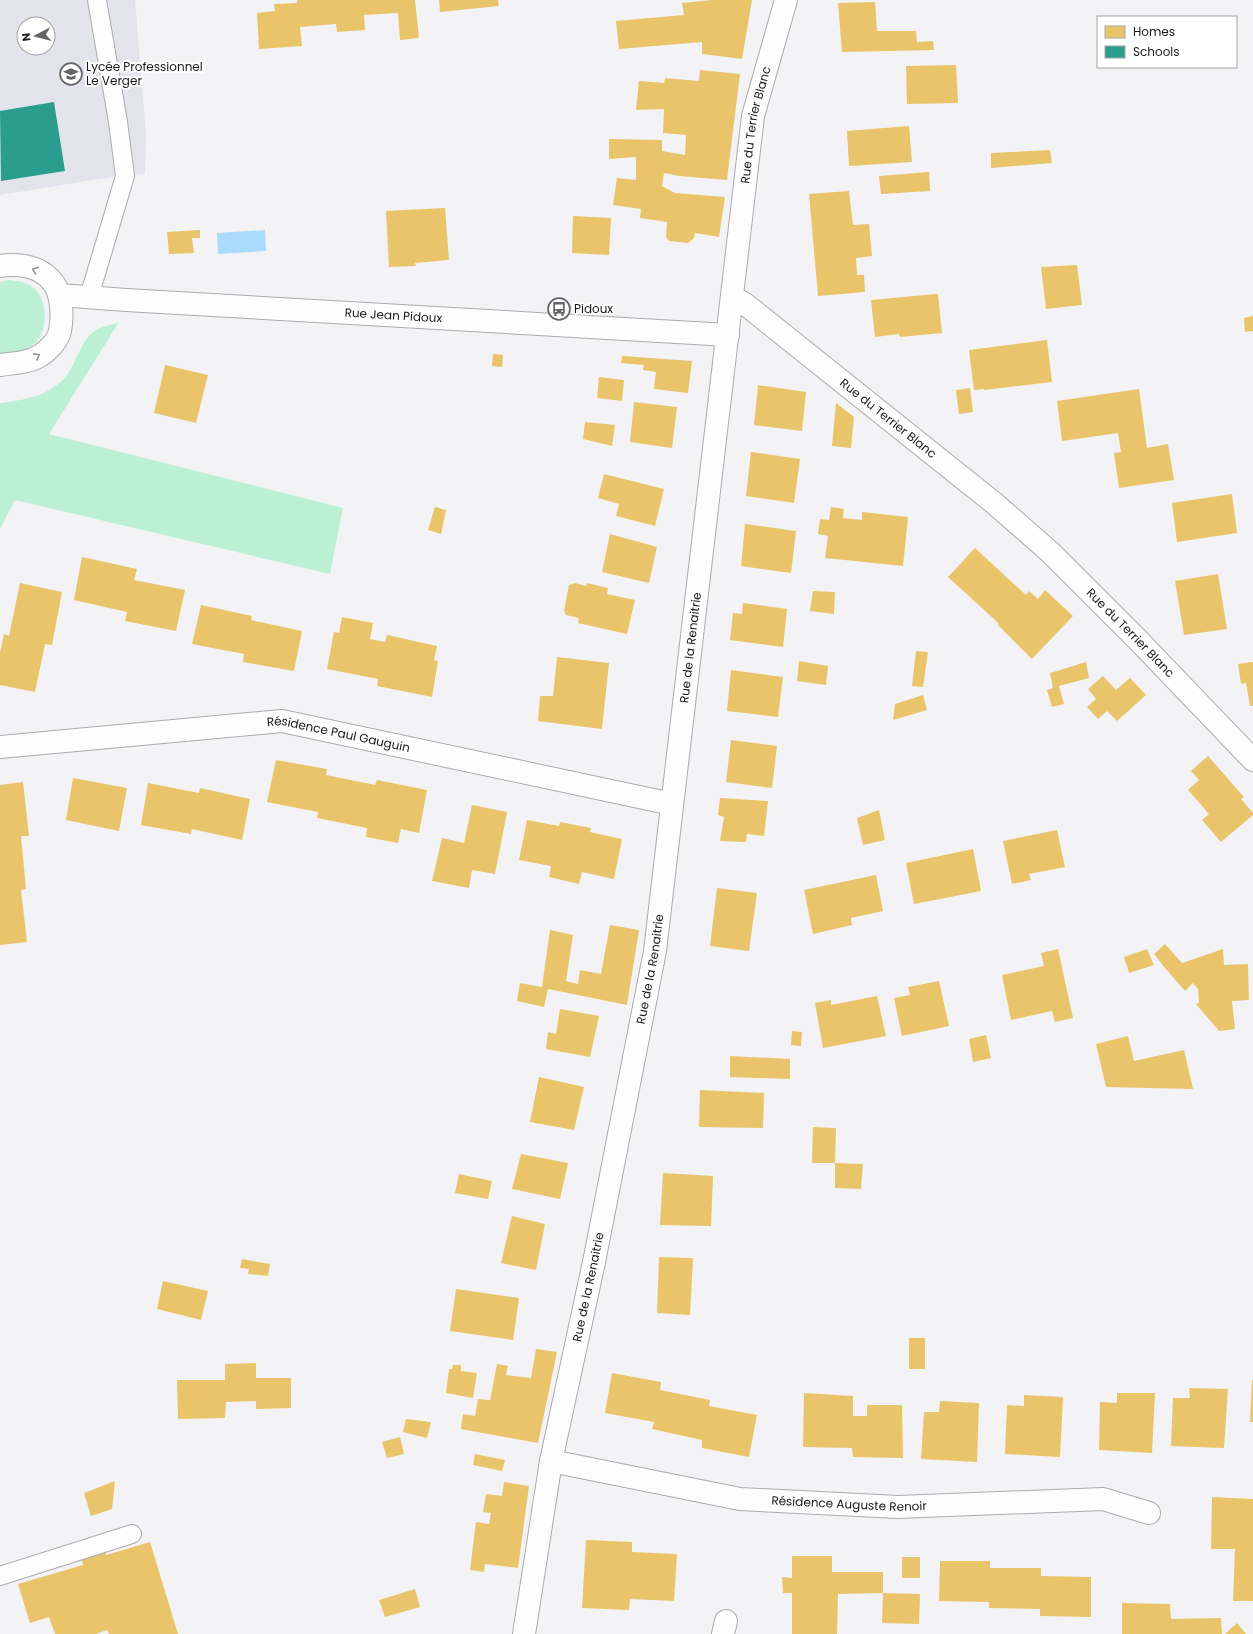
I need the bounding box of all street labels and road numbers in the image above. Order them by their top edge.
street label: Rue du Terrier Blanc [736,64,775,184]
street label: Rue Jean Pidoux [344,304,443,326]
street label: Rue du Terrier Blanc [837,374,940,462]
street label: Rue du Terrier Blanc [1083,584,1179,681]
street label: Rue de la Renaitrie [675,591,705,704]
street label: Résidence Paul Gauguin [266,712,412,756]
street label: Rue de la Renaitrie [632,913,667,1026]
street label: Rue de la Renaitrie [568,1231,608,1343]
street label: Résidence Auguste Renoir [771,1492,928,1515]

